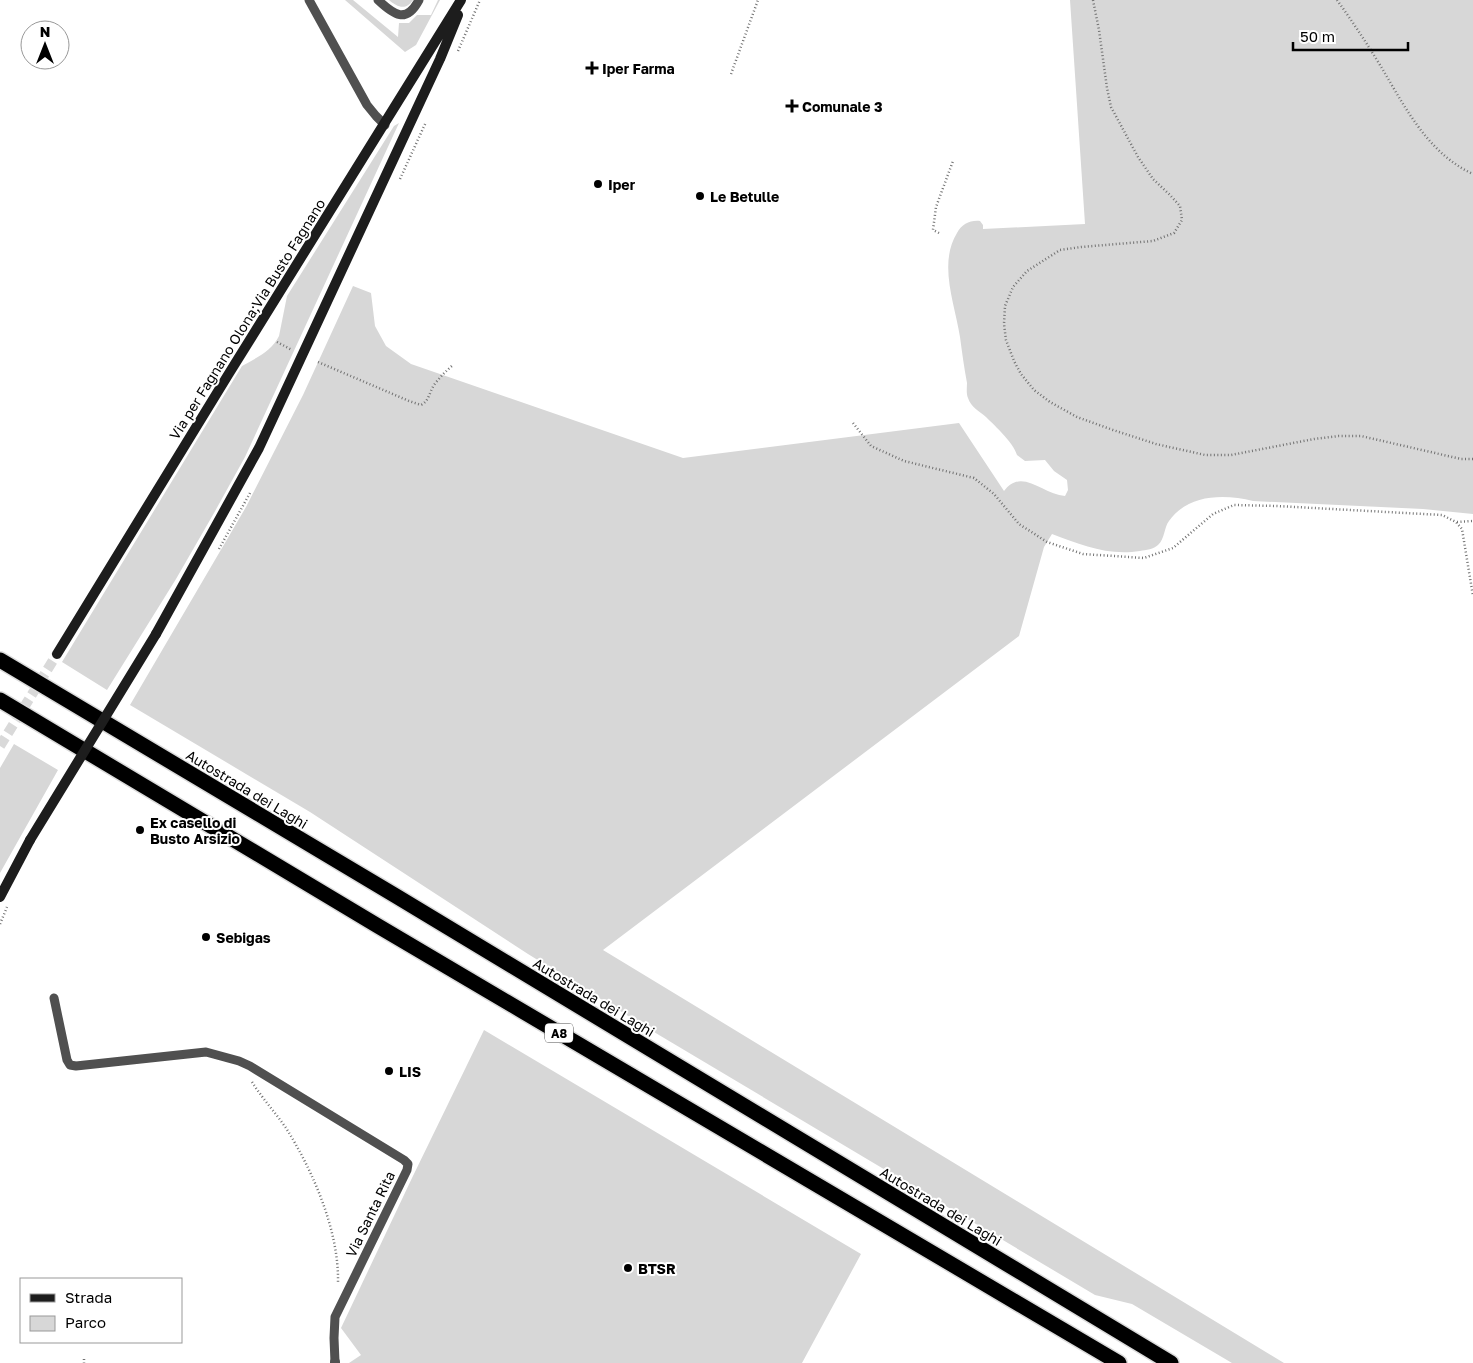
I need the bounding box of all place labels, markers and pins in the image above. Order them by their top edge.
place label: Iper Farma [602,60,675,77]
marker: Iper Farma [586,62,598,74]
place label: Comunale 3 [802,98,882,115]
marker: Comunale 3 [786,100,798,112]
place label: Iper [608,176,636,193]
marker: Iper [592,178,604,190]
place label: Le Betulle [710,188,779,205]
marker: Le Betulle [694,190,706,202]
place label: Ex casello di Busto Arsizio [150,814,240,847]
marker: Ex casello di Busto Arsizio [134,824,146,836]
place label: Sebigas [216,929,271,946]
marker: Sebigas [200,931,212,943]
place label: LIS [399,1063,421,1080]
marker: LIS [383,1065,395,1077]
place label: BTSR [638,1260,676,1277]
marker: BTSR [622,1262,634,1274]

